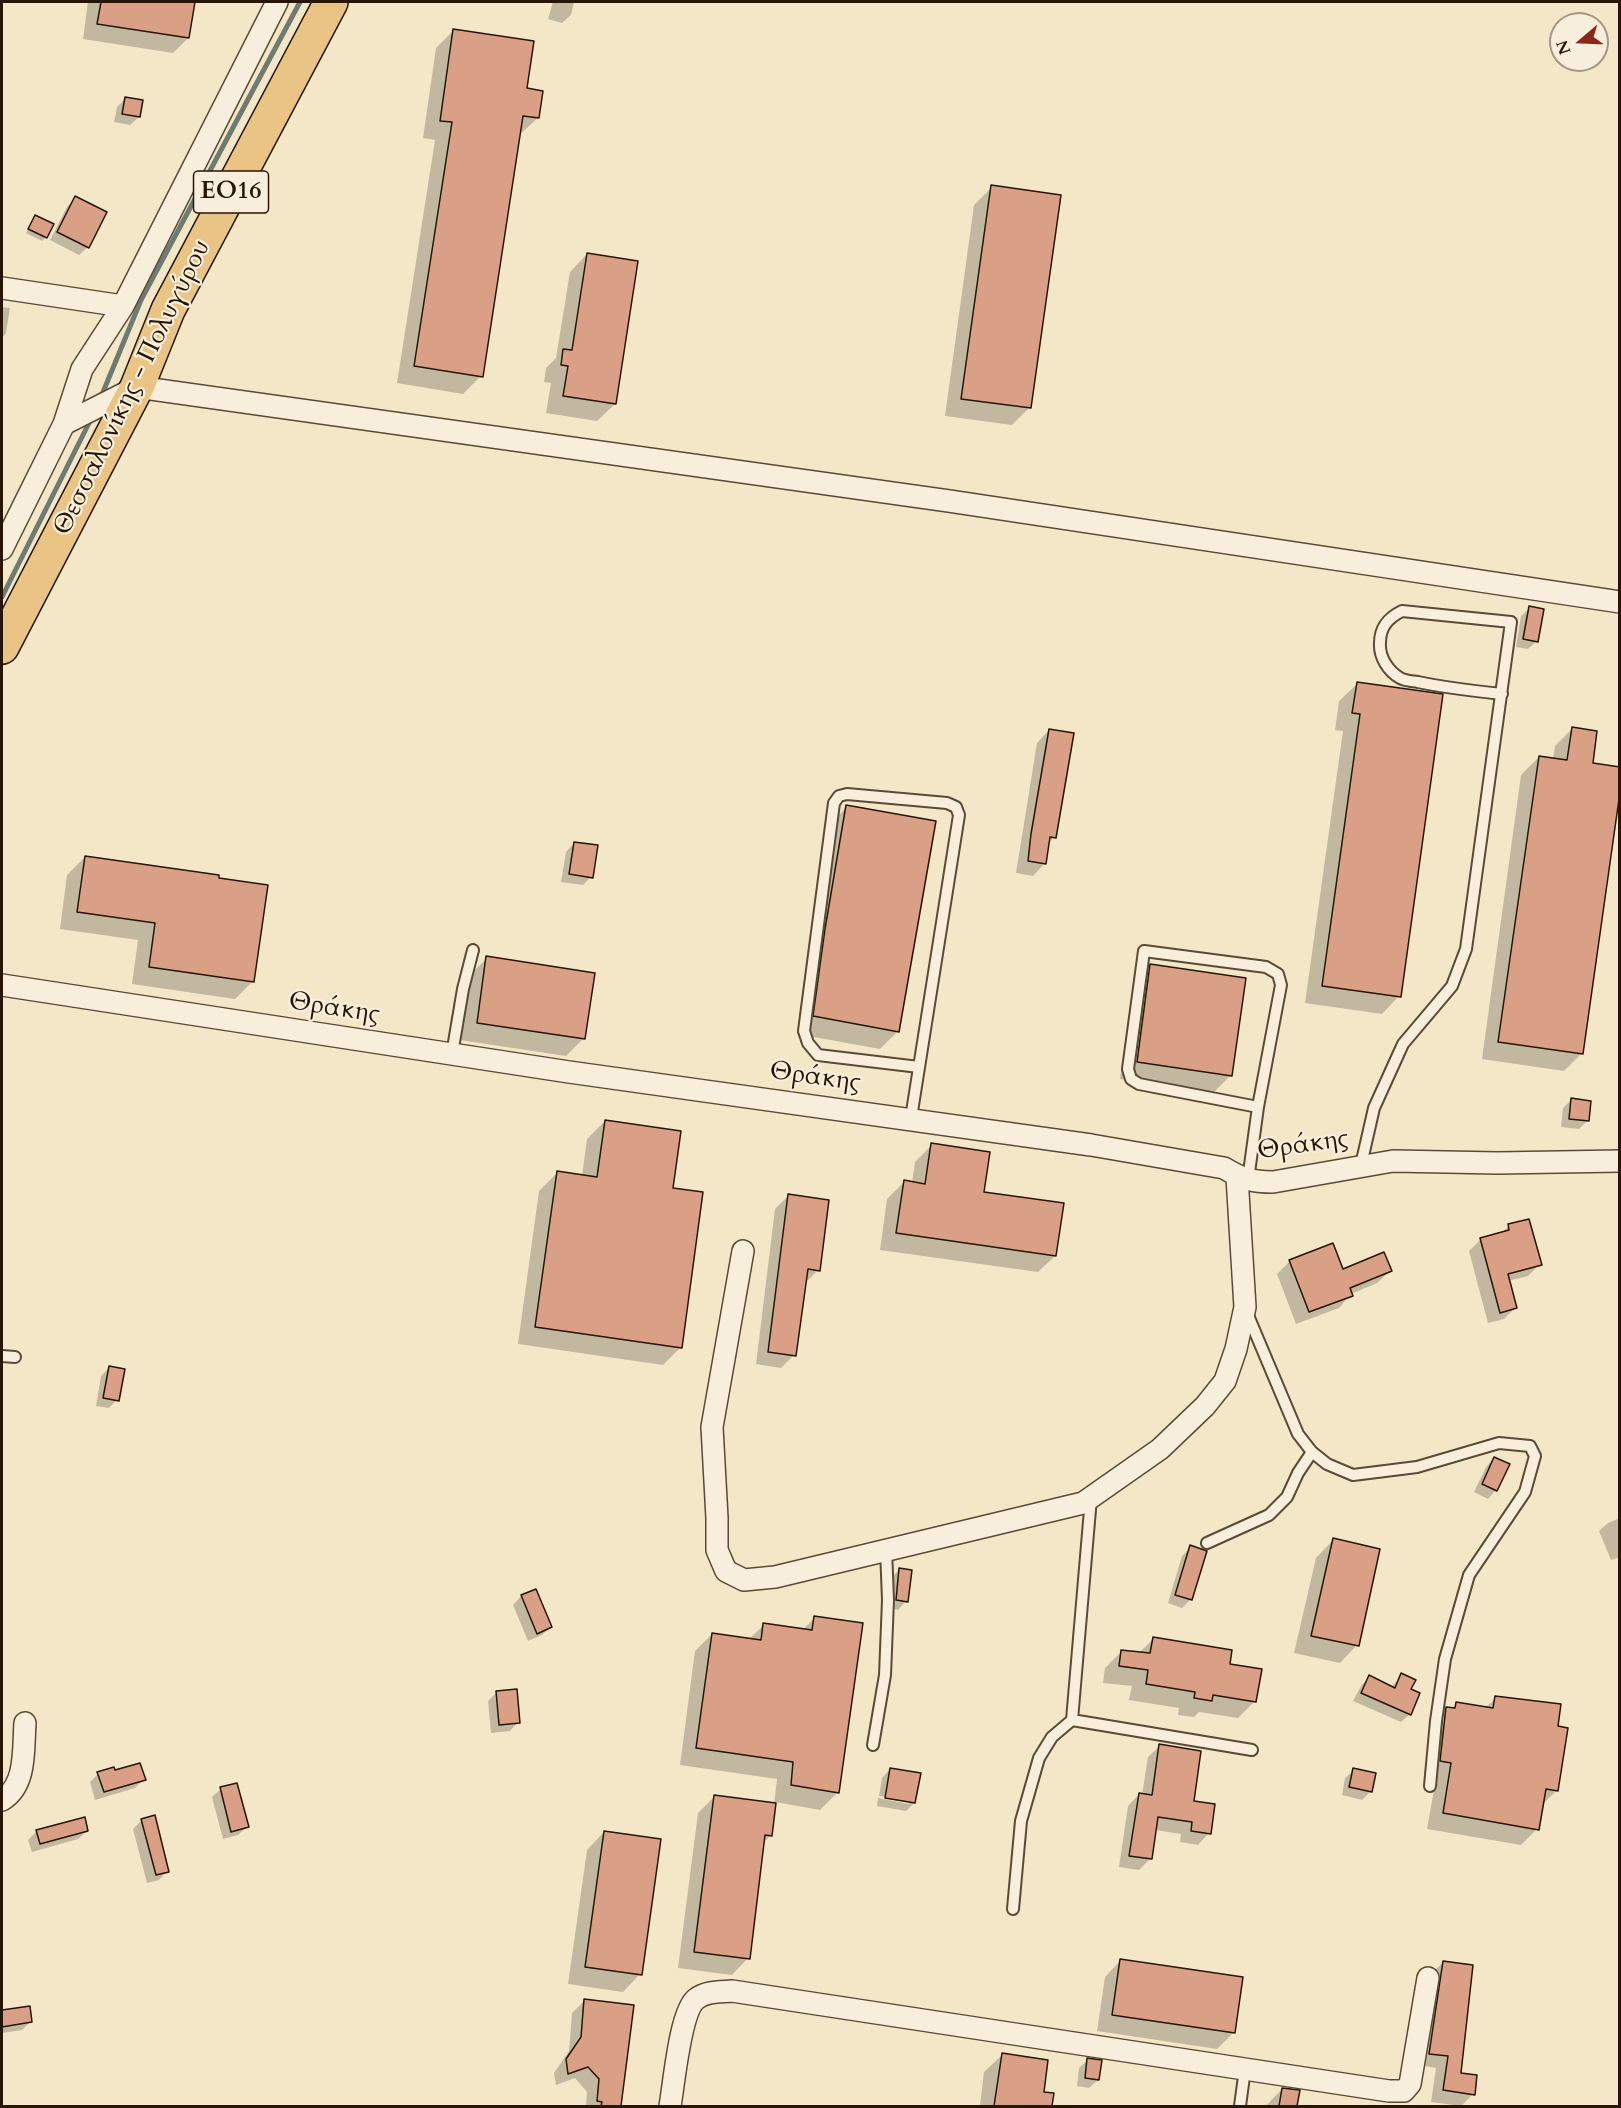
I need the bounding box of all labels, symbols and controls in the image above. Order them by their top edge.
north arrow [1549,12,1609,72]
text: N [1551,37,1577,57]
road number: ΕΟ16 [194,171,268,213]
street label: Θεσσαλονίκης - Πολυγύρου [48,235,218,541]
street label: Θράκης [286,986,382,1032]
street label: Θράκης [767,1056,863,1100]
street label: Θράκης [1255,1124,1351,1168]

